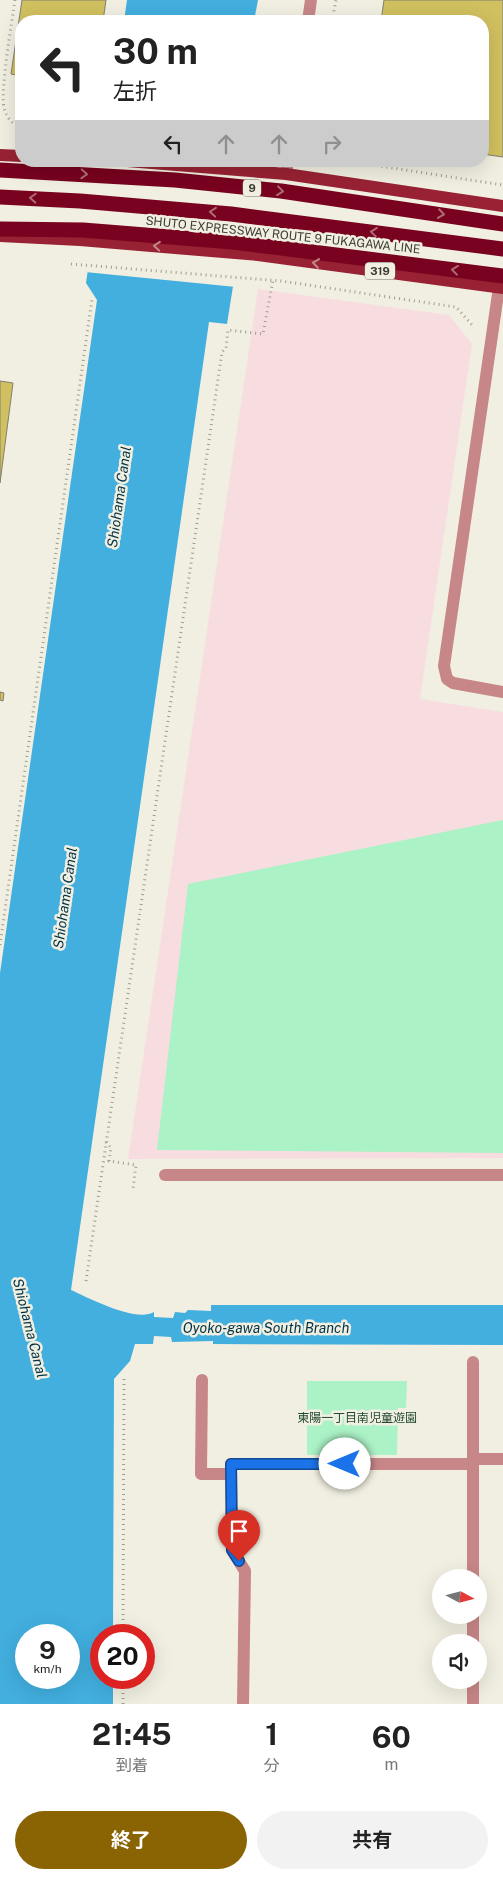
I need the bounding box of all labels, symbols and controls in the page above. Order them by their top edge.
text: 30 m [113,31,198,72]
icon: left [30,35,95,100]
text: 左折 [113,78,157,104]
icon: left [159,130,187,158]
icon: ahead [212,130,240,158]
icon: ahead [265,130,293,158]
icon: right [318,130,346,158]
one-way arrow [80,168,88,179]
road number: 9 [243,180,261,197]
one-way arrow [277,185,285,196]
one-way arrow [29,193,37,204]
one-way arrow [208,207,216,218]
one-way arrow [437,209,445,219]
street label: SHUTO EXPRESSWAY ROUTE 9 FUKAGAWA LINE [145,214,421,256]
one-way arrow [370,227,378,238]
one-way arrow [153,241,161,252]
one-way arrow [312,258,320,268]
road number: 319 [365,262,395,280]
one-way arrow [450,265,458,276]
water label: Shiohama Canal [104,445,134,549]
water label: Shiohama Canal [50,846,80,950]
water label: Shiohama Canal [10,1277,50,1379]
water label: Oyoko-gawa South Branch [183,1320,349,1336]
park label: 東陽一丁目南児童遊園 [297,1411,417,1425]
position arrow [318,1437,370,1489]
pin [218,1510,260,1561]
icon: arrive [225,1517,253,1545]
north arrow [432,1569,488,1624]
map controls [432,1569,487,1689]
speed limit sign: 20 [90,1624,155,1689]
button: sound [432,1634,487,1689]
text: 9 [39,1635,56,1665]
text: km/h [33,1662,62,1676]
text: 21:45 [92,1716,172,1752]
text: 1 [265,1716,278,1752]
text: 60 [372,1719,411,1755]
text: m [384,1755,398,1774]
text: 到着 [116,1756,148,1775]
text: 分 [264,1756,280,1775]
button: 終了 [15,1811,247,1869]
button: 共有 [257,1811,488,1869]

